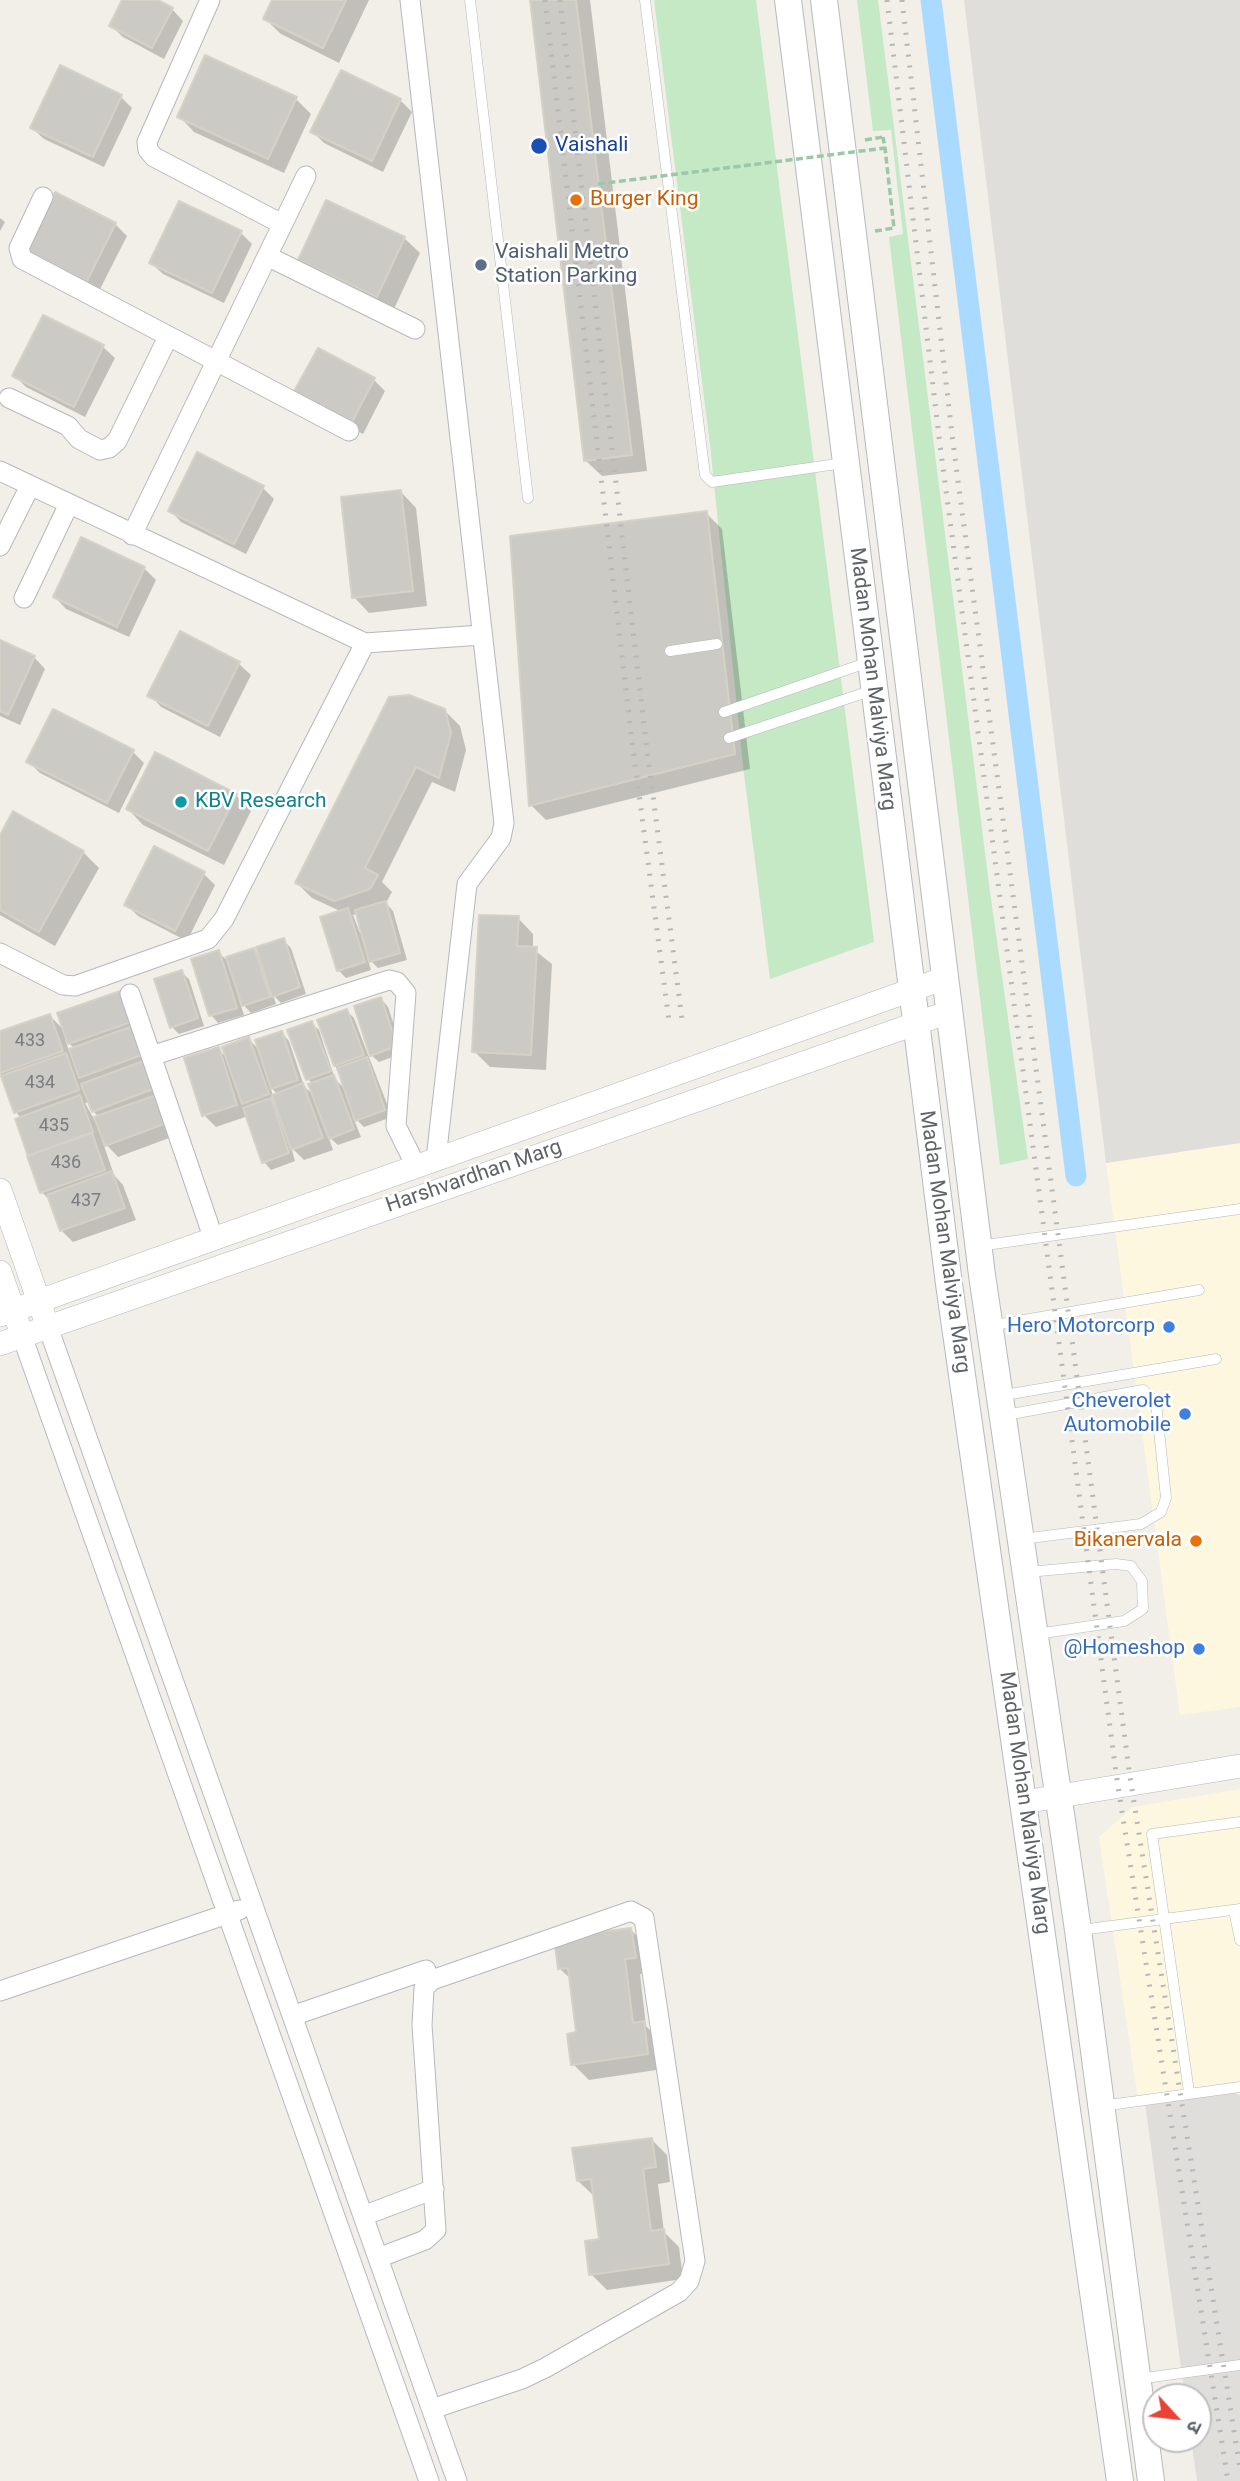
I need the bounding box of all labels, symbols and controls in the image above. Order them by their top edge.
place label: Vaishali [555,133,628,159]
marker: Vaishali [529,136,549,156]
place label: Burger King [590,187,699,213]
marker: Burger King [568,192,584,208]
place label: Vaishali Metro Station Parking [495,240,637,290]
marker: Vaishali Metro Station Parking [473,257,489,273]
street label: Madan Mohan Malviya Marg [843,546,901,812]
place label: KBV Research [195,789,327,815]
marker: KBV Research [173,794,189,810]
house number: 433 [15,1030,45,1052]
house number: 434 [25,1072,55,1094]
street label: Madan Mohan Malviya Marg [913,1109,975,1375]
house number: 435 [39,1115,69,1137]
street label: Harshvardhan Marg [383,1135,565,1219]
house number: 436 [51,1152,81,1174]
house number: 437 [71,1190,101,1212]
place label: Hero Motorcorp [1007,1314,1155,1340]
marker: Hero Motorcorp [1161,1319,1177,1335]
place label: Cheverolet Automobile [1064,1389,1171,1439]
marker: Cheverolet Automobile [1177,1406,1193,1422]
place label: Bikanervala [1074,1528,1182,1554]
marker: Bikanervala [1188,1533,1204,1549]
place label: @Homeshop [1063,1636,1185,1662]
marker: @Homeshop [1191,1641,1207,1657]
street label: Madan Mohan Malviya Marg [993,1670,1055,1936]
north arrow [1142,2383,1212,2453]
text: उ [1182,2417,1207,2437]

